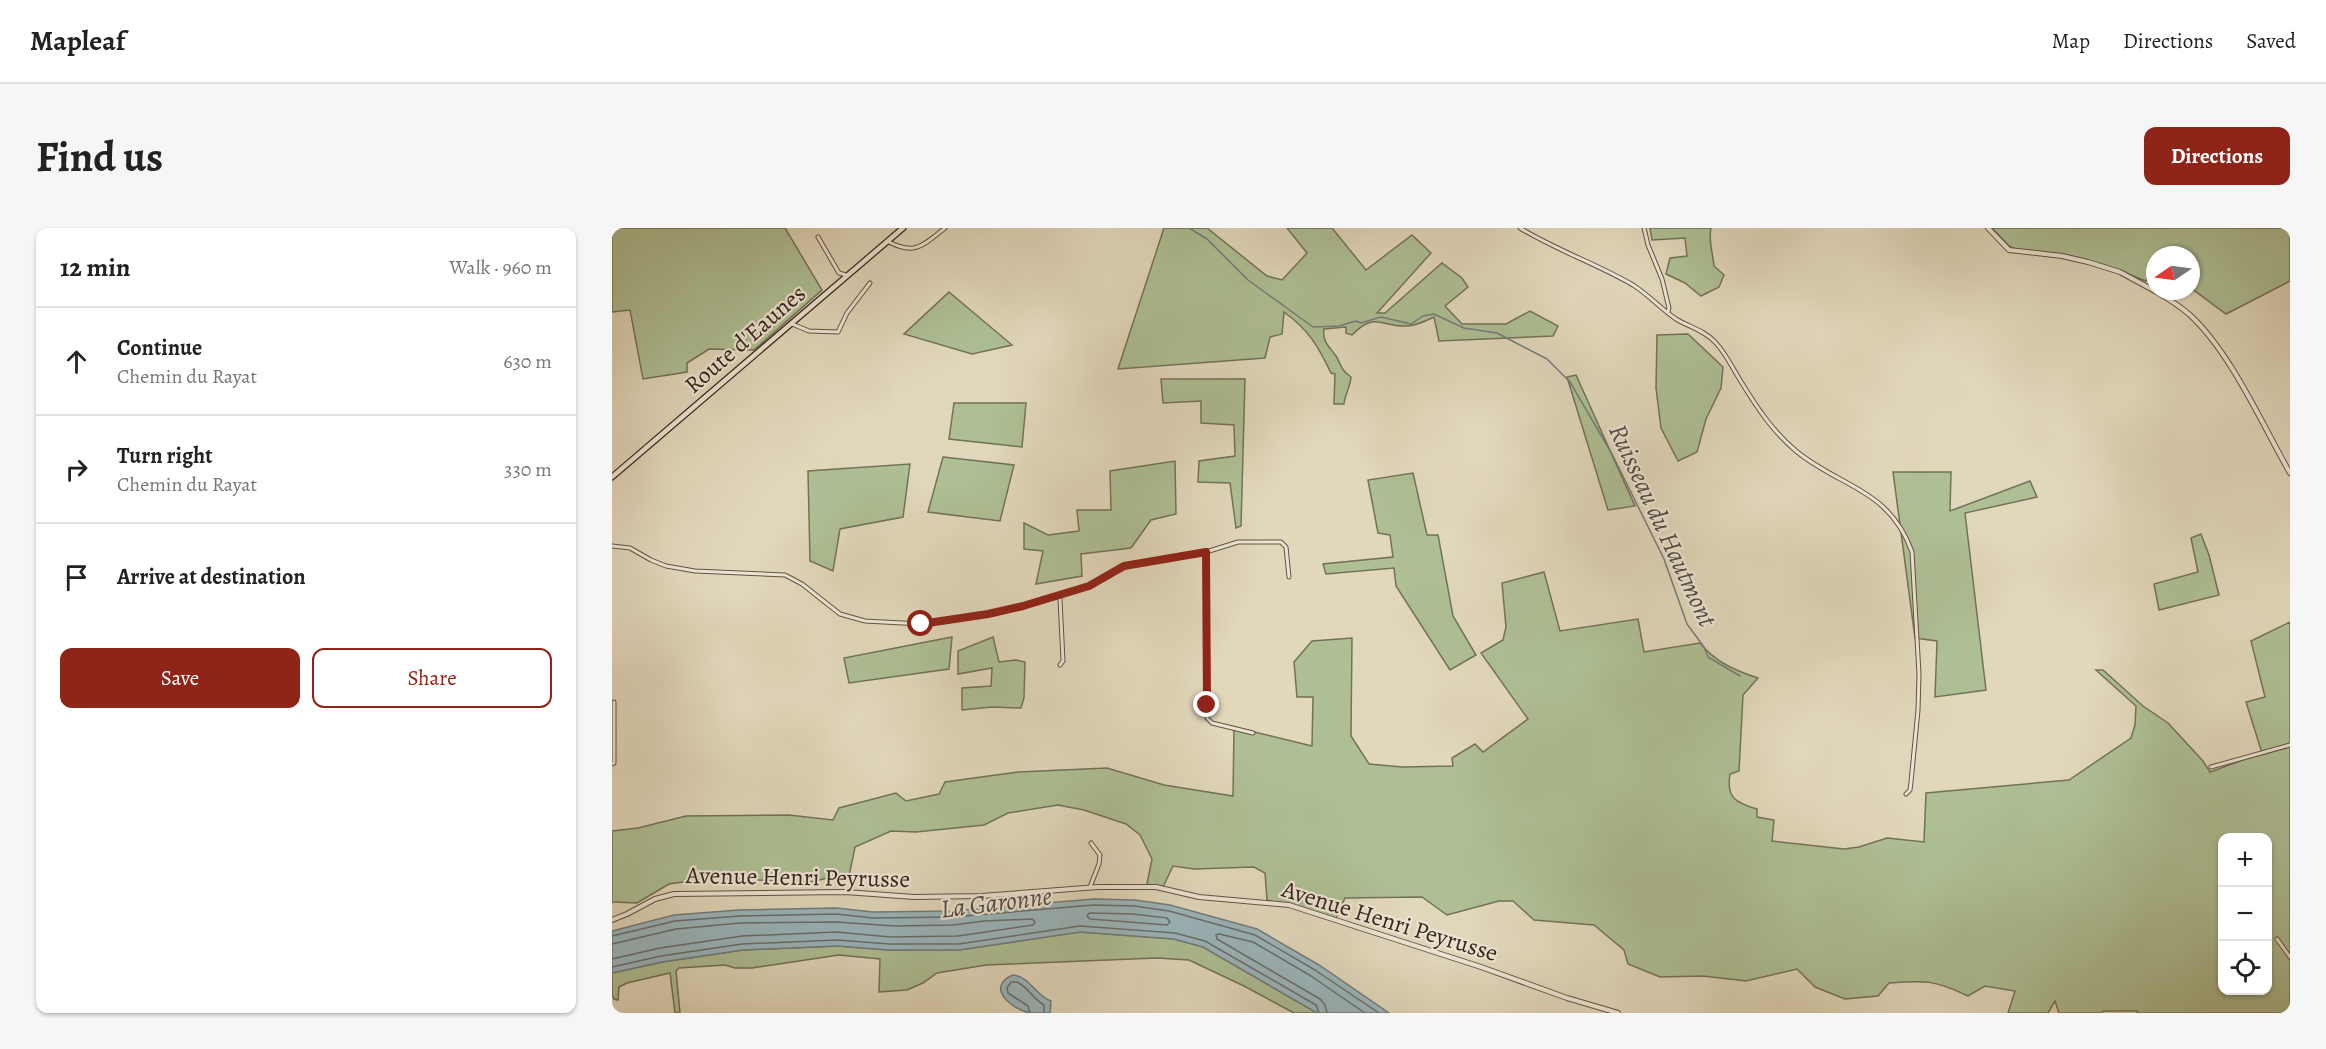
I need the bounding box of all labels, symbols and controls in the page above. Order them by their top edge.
text: Mapleaf [30,22,125,60]
text: Map [2052,27,2090,55]
text: Directions [2123,27,2213,55]
text: Saved [2246,27,2296,55]
button: Directions [2144,127,2290,185]
text: Find us [36,128,163,185]
north arrow [2146,246,2200,300]
text: 12 min [60,250,130,285]
text: Walk · 960 m [449,254,552,281]
street label: Route d'Eaunes [678,277,812,401]
text: Continue [117,333,202,363]
icon: ahead [60,345,93,378]
text: 630 m [503,348,552,375]
text: Chemin du Rayat [117,363,257,390]
water label: Ruisseau du Hautmont [1600,418,1725,634]
text: Turn right [117,441,213,471]
icon: right [60,453,93,486]
text: 330 m [504,456,552,483]
text: Chemin du Rayat [117,471,257,498]
icon: arrive [60,561,93,594]
text: Arrive at destination [117,562,306,592]
route start [907,610,933,636]
button: Save [60,648,300,708]
button: Share [312,648,552,708]
route end [1193,691,1219,717]
map controls [2218,833,2272,995]
button: + [2218,833,2272,887]
street label: Avenue Henri Peyrusse [685,859,910,895]
street label: Avenue Henri Peyrusse [1277,873,1502,969]
water label: La Garonne [939,878,1054,927]
button: − [2218,887,2272,941]
button: locate [2218,941,2272,995]

